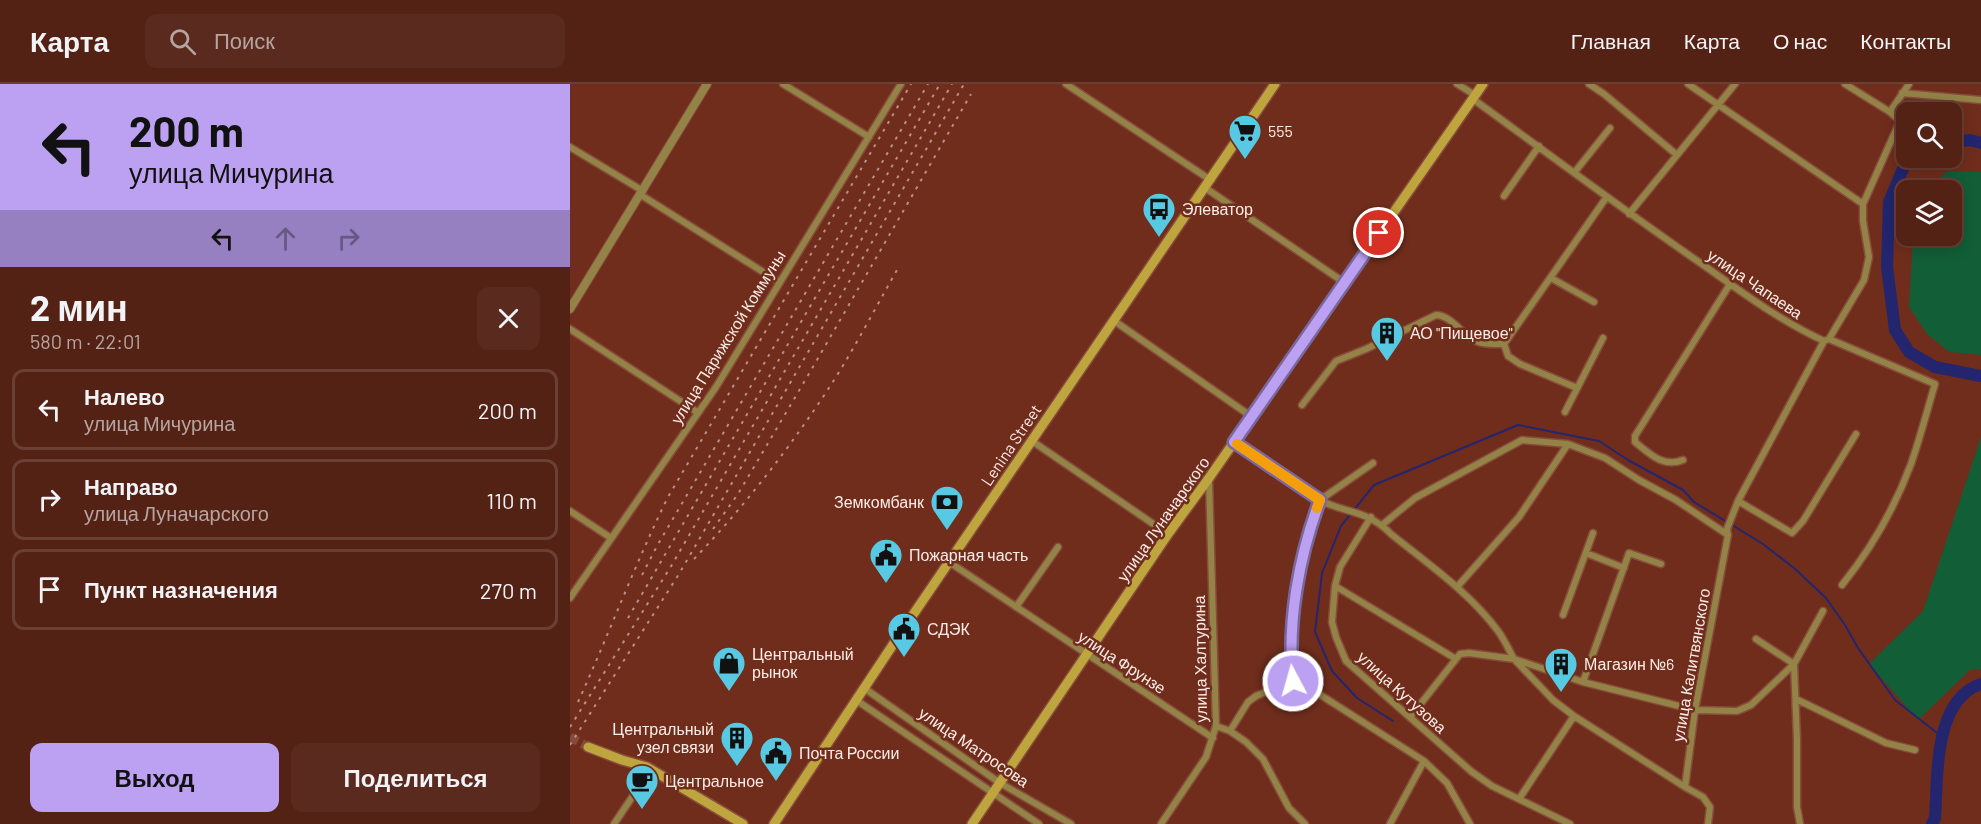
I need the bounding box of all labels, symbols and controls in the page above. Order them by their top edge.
search box [145,14,565,68]
text: Карта [30,24,109,58]
icon: search [166,25,199,58]
text: Поиск [214,27,275,53]
text: Главная [1571,28,1651,53]
text: Карта [1684,28,1740,53]
text: О нас [1773,28,1827,53]
text: Контакты [1860,28,1951,53]
map controls [1896,102,1962,246]
button: search [1896,102,1962,168]
text: 200 m [129,105,244,155]
icon: left [30,108,108,186]
supermarket icon: 555 [1227,113,1263,160]
place label: 555 [1268,121,1293,140]
text: улица Мичурина [129,156,334,188]
button: layers [1896,180,1962,246]
bus stop icon: Элеватор [1141,191,1177,238]
place label: Элеватор [1182,199,1253,218]
pin [1353,207,1404,258]
icon: arrive [1362,216,1395,249]
icon: left [206,222,239,255]
icon: ahead [269,222,302,255]
icon: right [332,222,365,255]
street label: улица Чапаева [1704,245,1806,322]
street label: улица Парижской Коммуны [666,246,789,427]
text: 2 мин [30,285,128,328]
button: close [477,287,540,350]
building icon: АО "Пищевое" [1369,315,1405,362]
place label: АО "Пищевое" [1410,323,1513,342]
text: 580 m · 22:01 [30,329,141,353]
text: Налево [84,383,165,409]
icon: left [33,393,66,426]
text: 200 m [478,397,537,423]
street label: Lenina Street [976,400,1045,489]
text: улица Мичурина [84,411,235,435]
street label: улица Луначарского [1112,453,1213,585]
text: Направо [84,473,178,499]
icon: right [33,483,66,516]
bank icon: Земкомбанк [929,484,965,531]
text: 110 m [487,487,537,513]
place label: Земкомбанк [834,492,925,511]
text: улица Луначарского [84,501,269,525]
public building icon: Пожарная часть [868,537,904,584]
place label: Пожарная часть [909,545,1028,564]
icon: arrive [33,573,66,606]
text: Пункт назначения [84,576,278,602]
text: 270 m [480,577,537,603]
street label: улица Калитвянского [1668,587,1713,743]
street label: улица Халтурина [1189,595,1210,723]
public building icon: СДЭК [886,611,922,658]
place label: СДЭК [927,619,971,638]
street label: улица Фрунзе [1075,626,1170,697]
place label: Центральный рынок [752,644,854,681]
shop icon: Центральный рынок [711,645,747,692]
building icon: Магазин №6 [1543,646,1579,693]
street label: улица Кутузова [1354,647,1451,737]
position arrow [1261,649,1325,713]
place label: Магазин №6 [1584,654,1674,673]
street label: улица Матросова [916,703,1033,790]
place label: Центральный узел связи [612,719,714,756]
building icon: Центральный узел связи [719,720,755,767]
public building icon: Почта России [758,735,794,782]
button: Выход [30,743,279,812]
button: Поделиться [291,743,540,812]
place label: Почта России [799,743,899,762]
cafe icon: Центральное [624,763,660,810]
place label: Центральное [665,771,764,790]

